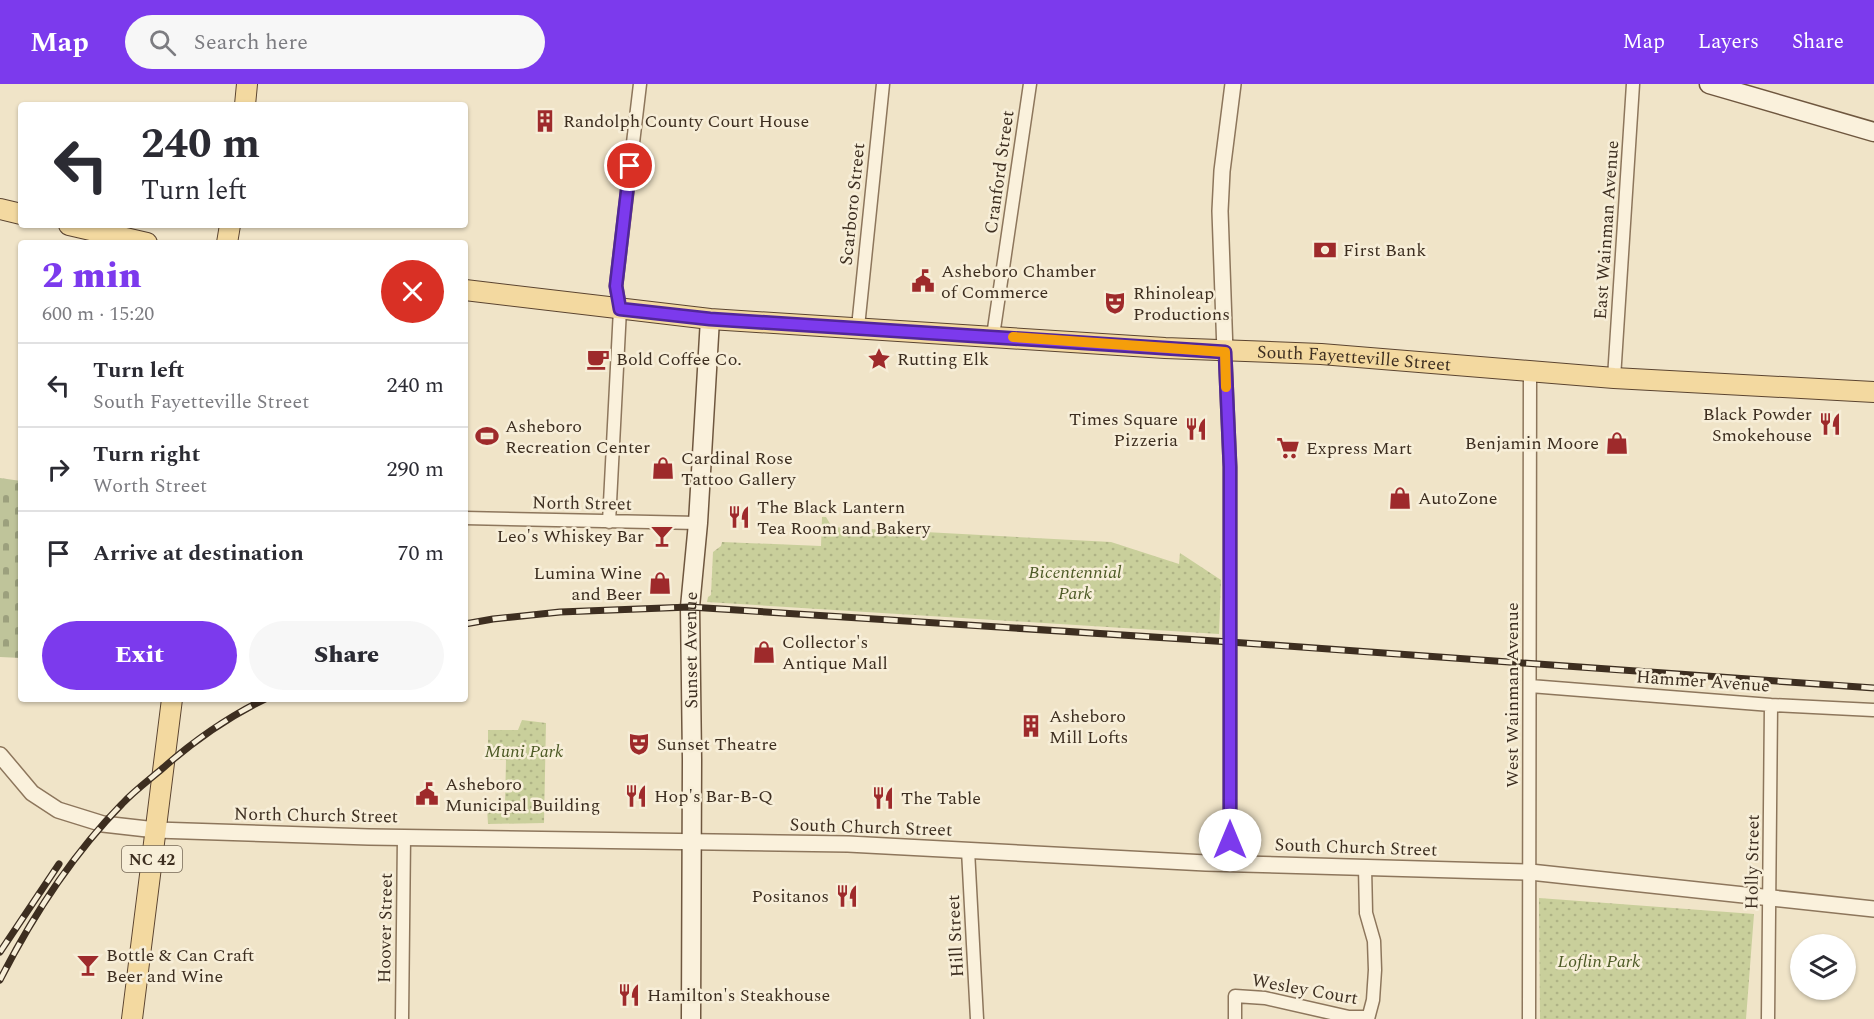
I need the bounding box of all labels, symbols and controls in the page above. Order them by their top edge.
search box [125,15,545,69]
text: Map [30,21,89,64]
icon: search [146,26,179,59]
text: Search here [194,26,308,59]
text: Map [1623,26,1665,58]
text: Layers [1698,26,1759,58]
text: Share [1792,26,1844,58]
building icon: Randolph County Court House [532,108,558,134]
place label: Randolph County Court House [563,108,809,135]
street label: Cranford Street [977,109,1022,236]
text: 240 m [141,113,260,176]
icon: left [42,126,120,204]
street label: East Wainman Avenue [1587,139,1626,321]
pin [604,140,655,191]
street label: Scarboro Street [833,141,872,267]
icon: arrive [613,149,646,182]
text: Turn left [141,170,247,212]
bank icon: First Bank [1312,237,1338,263]
place label: First Bank [1343,237,1426,264]
text: 2 min [42,249,142,304]
place label: Asheboro Chamber of Commerce [941,258,1096,306]
button: close [381,260,444,323]
public building icon: Asheboro Chamber of Commerce [910,268,936,294]
place label: Rhinoleap Productions [1133,280,1230,328]
theatre icon: Rhinoleap Productions [1102,290,1128,316]
text: 600 m · 15:20 [42,299,154,329]
street label: South Fayetteville Street [1256,339,1452,379]
cafe icon: Bold Coffee Co. [585,346,611,372]
place label: Bold Coffee Co. [616,346,742,373]
place icon: Rutting Elk [866,346,892,372]
place label: Rutting Elk [897,346,989,373]
text: Turn left [93,354,185,387]
icon: left [42,369,75,402]
text: 240 m [387,369,444,402]
text: South Fayetteville Street [93,387,309,417]
place label: Black Powder Smokehouse [1703,401,1812,449]
place label: Times Square Pizzeria [1069,406,1178,454]
restaurant icon: Black Powder Smokehouse [1817,411,1843,437]
place label: Asheboro Recreation Center [505,413,650,461]
restaurant icon: Times Square Pizzeria [1183,416,1209,442]
sports icon: Asheboro Recreation Center [474,423,500,449]
place label: Benjamin Moore [1465,430,1599,457]
shop icon: Benjamin Moore [1604,430,1630,456]
supermarket icon: Express Mart [1275,435,1301,461]
place label: Express Mart [1306,435,1412,462]
text: Turn right [93,438,200,471]
place label: Cardinal Rose Tattoo Gallery [681,445,797,493]
icon: right [42,453,75,486]
text: 290 m [387,453,444,486]
shop icon: Cardinal Rose Tattoo Gallery [650,455,676,481]
text: Worth Street [93,471,207,501]
shop icon: AutoZone [1387,485,1413,511]
place label: AutoZone [1418,485,1498,512]
street label: North Street [532,489,632,518]
place label: The Black Lantern Tea Room and Bakery [757,494,932,542]
restaurant icon: The Black Lantern Tea Room and Bakery [726,504,752,530]
place label: Leo's Whiskey Bar [497,523,644,550]
bar icon: Leo's Whiskey Bar [649,523,675,549]
icon: arrive [42,537,75,570]
text: Arrive at destination [93,537,304,570]
text: 70 m [398,537,444,570]
park label: Bicentennial Park [1028,559,1122,607]
place label: Lumina Wine and Beer [534,560,642,608]
shop icon: Lumina Wine and Beer [647,570,673,596]
street label: Sunset Avenue [677,590,705,709]
street label: West Wainman Avenue [1499,602,1526,788]
button: Exit [42,621,237,690]
button: Share [249,621,444,690]
place label: Collector's Antique Mall [782,629,888,677]
shop icon: Collector's Antique Mall [751,639,777,665]
street label: Hammer Avenue [1635,663,1771,700]
place label: Asheboro Mill Lofts [1049,703,1128,751]
building icon: Asheboro Mill Lofts [1018,713,1044,739]
theatre icon: Sunset Theatre [626,731,652,757]
place label: Sunset Theatre [657,731,777,758]
park label: Muni Park [485,738,564,765]
place label: Asheboro Municipal Building [445,771,600,819]
public building icon: Asheboro Municipal Building [414,781,440,807]
restaurant icon: Hop's Bar-B-Q [623,783,649,809]
place label: Hop's Bar-B-Q [654,783,773,810]
restaurant icon: The Table [870,785,896,811]
place label: The Table [901,785,981,812]
street label: North Church Street [234,801,398,830]
position arrow [1198,808,1262,872]
street label: South Church Street [789,811,953,844]
street label: Holly Street [1738,814,1767,910]
street label: South Church Street [1274,831,1438,864]
road number: NC 42 [122,846,182,872]
street label: Hoover Street [371,873,400,983]
place label: Positanos [752,883,829,910]
restaurant icon: Positanos [834,883,860,909]
street label: Hill Street [940,894,971,978]
map controls [1790,934,1856,1000]
button: layers [1790,934,1856,1000]
place label: Bottle & Can Craft Beer and Wine [106,942,254,990]
park label: Loflin Park [1558,948,1641,975]
bar icon: Bottle & Can Craft Beer and Wine [75,952,101,978]
street label: Wesley Court [1250,967,1360,1012]
restaurant icon: Hamilton's Steakhouse [616,982,642,1008]
place label: Hamilton's Steakhouse [647,982,830,1009]

